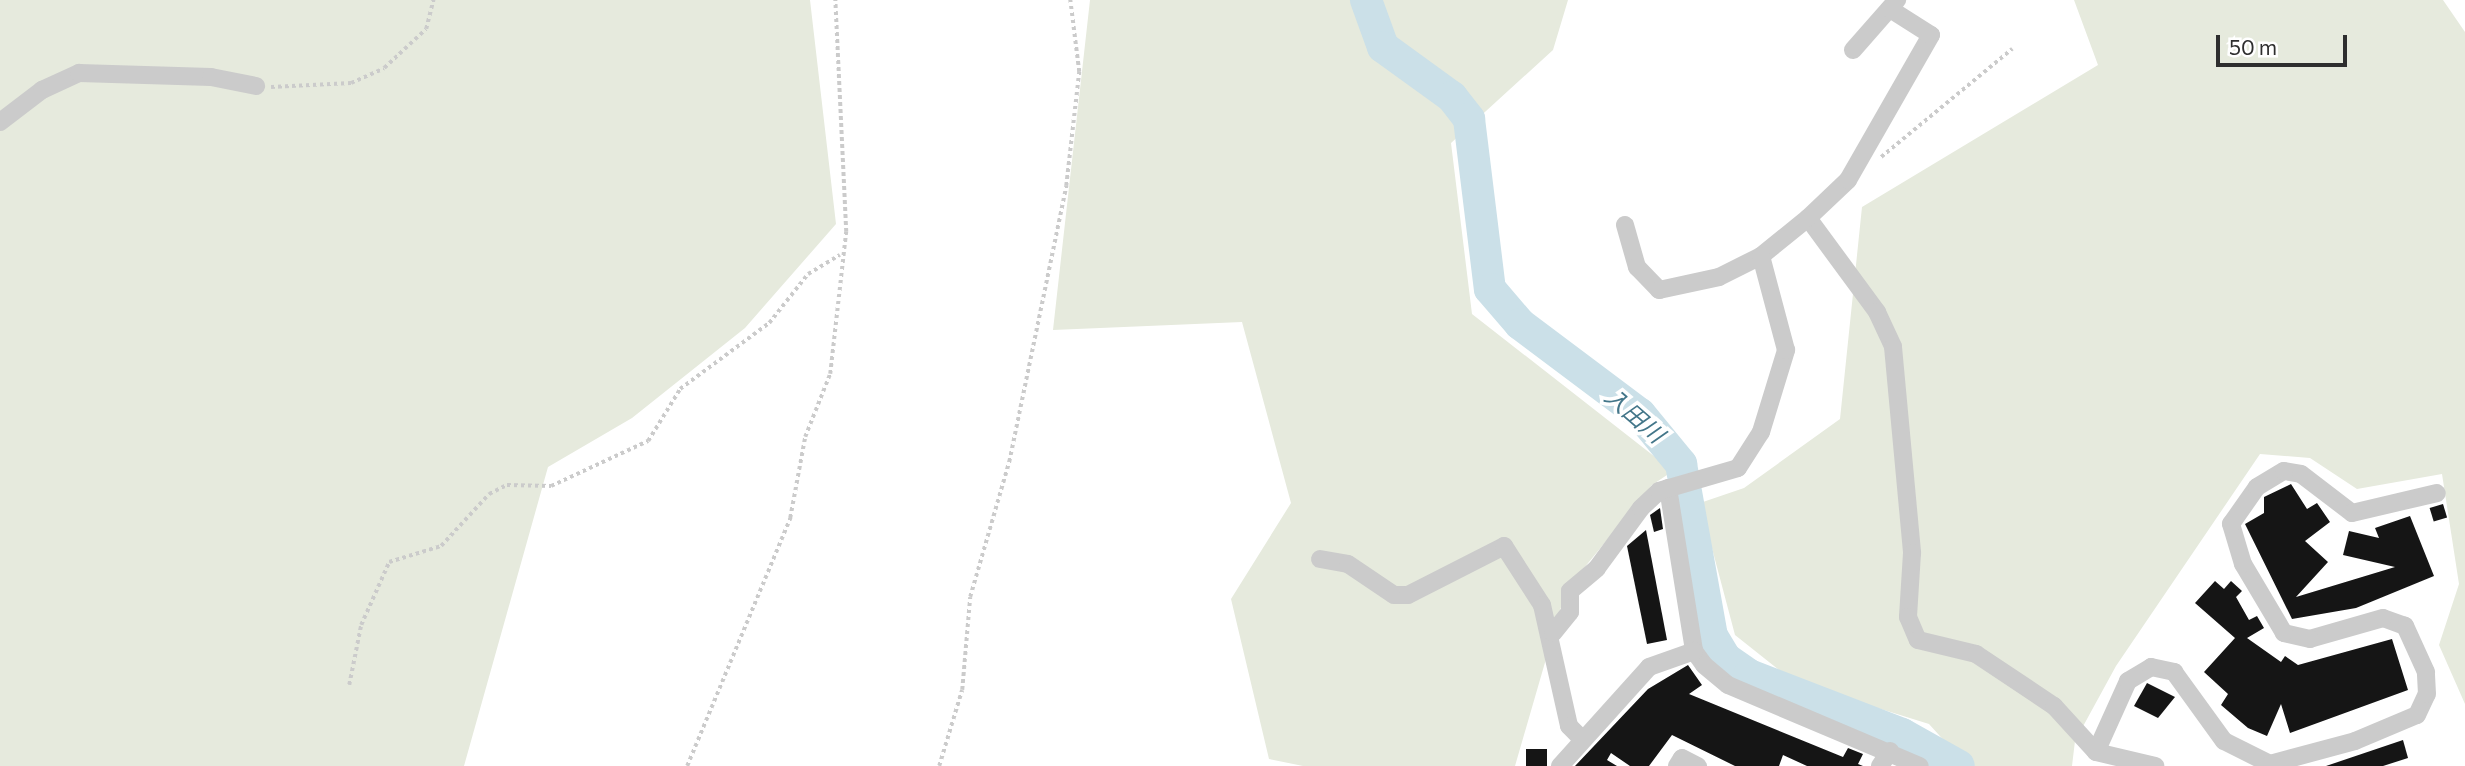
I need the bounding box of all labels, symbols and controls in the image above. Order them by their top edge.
scale bar [2220,21,2351,65]
text: 50 m [2229,34,2277,59]
water label: 入田川 [1600,382,1670,448]

